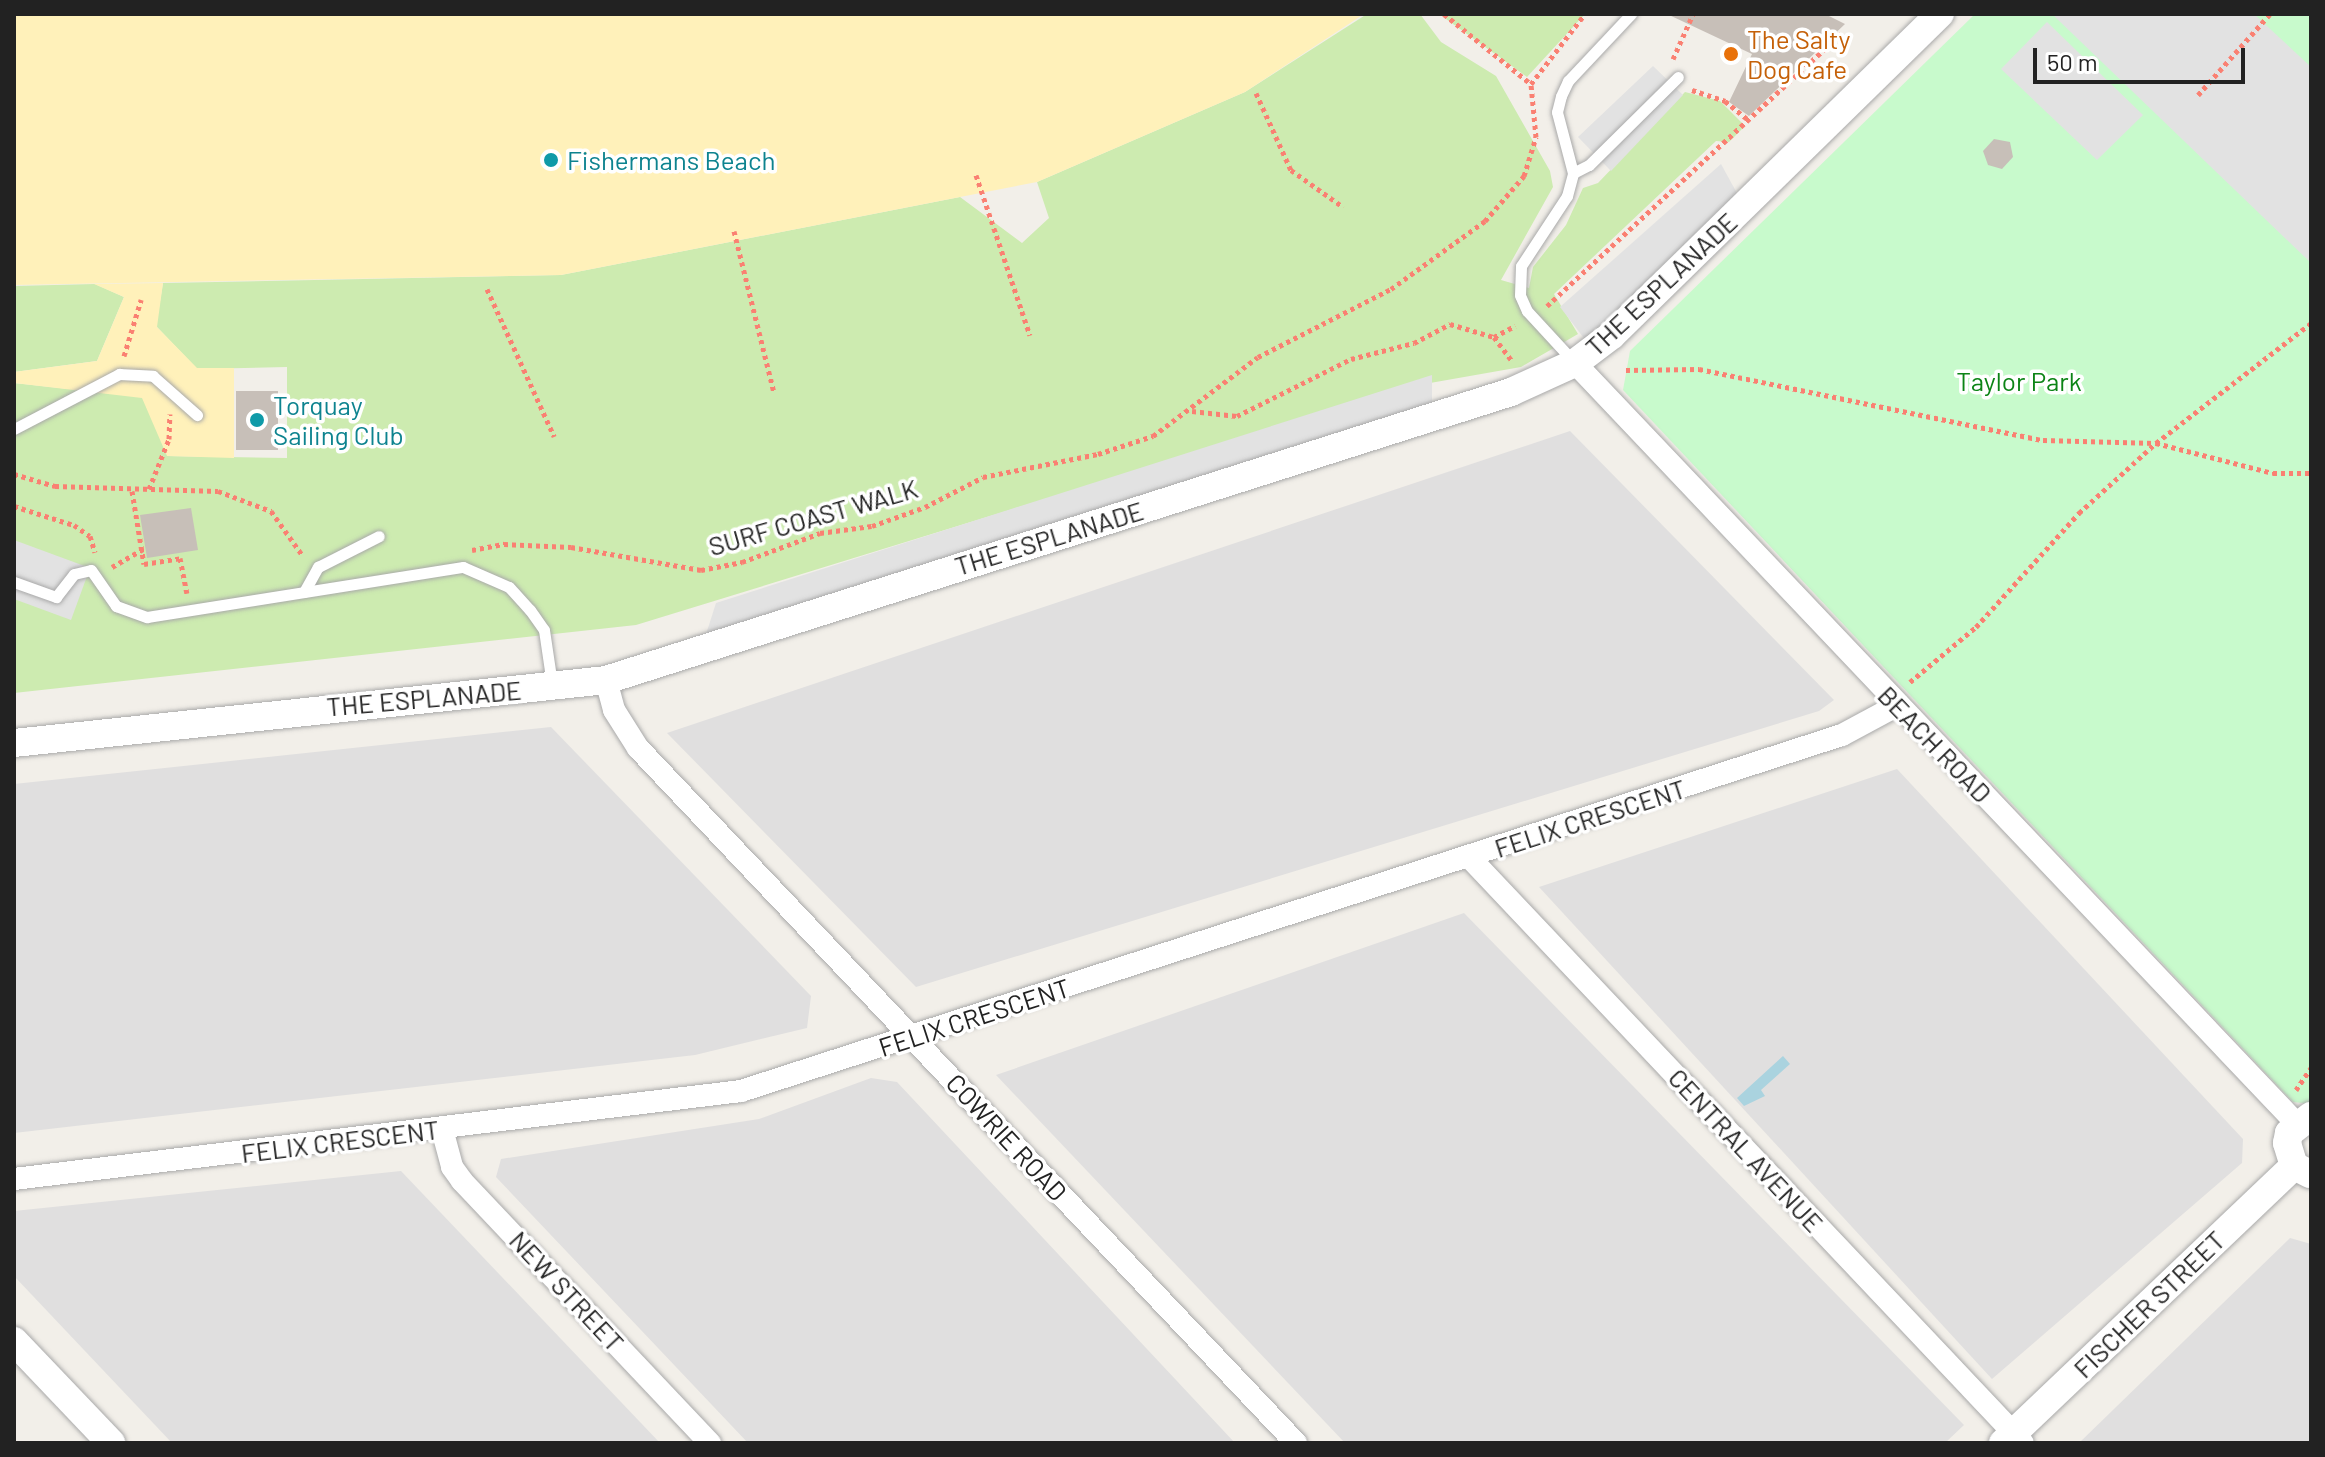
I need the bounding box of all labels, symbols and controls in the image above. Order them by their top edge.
place label: The Salty Dog Cafe [1747,23,1851,84]
scale bar [2037,32,2249,82]
marker: The Salty Dog Cafe [1722,45,1740,63]
text: 50 m [2047,47,2098,76]
place label: Fishermans Beach [567,144,775,176]
marker: Fishermans Beach [542,151,560,169]
street label: THE ESPLANADE [1579,206,1743,362]
park label: Taylor Park [1956,365,2082,397]
place label: Torquay Sailing Club [273,389,404,450]
marker: Torquay Sailing Club [248,411,266,429]
street label: SURF COAST WALK [705,472,921,562]
street label: THE ESPLANADE [951,494,1147,582]
street label: THE ESPLANADE [325,674,523,722]
street label: BEACH ROAD [1872,679,1998,809]
street label: FELIX CRESCENT [1491,772,1689,864]
street label: FELIX CRESCENT [875,971,1073,1063]
street label: CENTRAL AVENUE [1662,1062,1830,1238]
street label: COWRIE ROAD [940,1067,1074,1207]
street label: FELIX CRESCENT [239,1113,441,1169]
street label: NEW STREET [503,1224,631,1358]
street label: FISCHER STREET [2067,1224,2231,1384]

